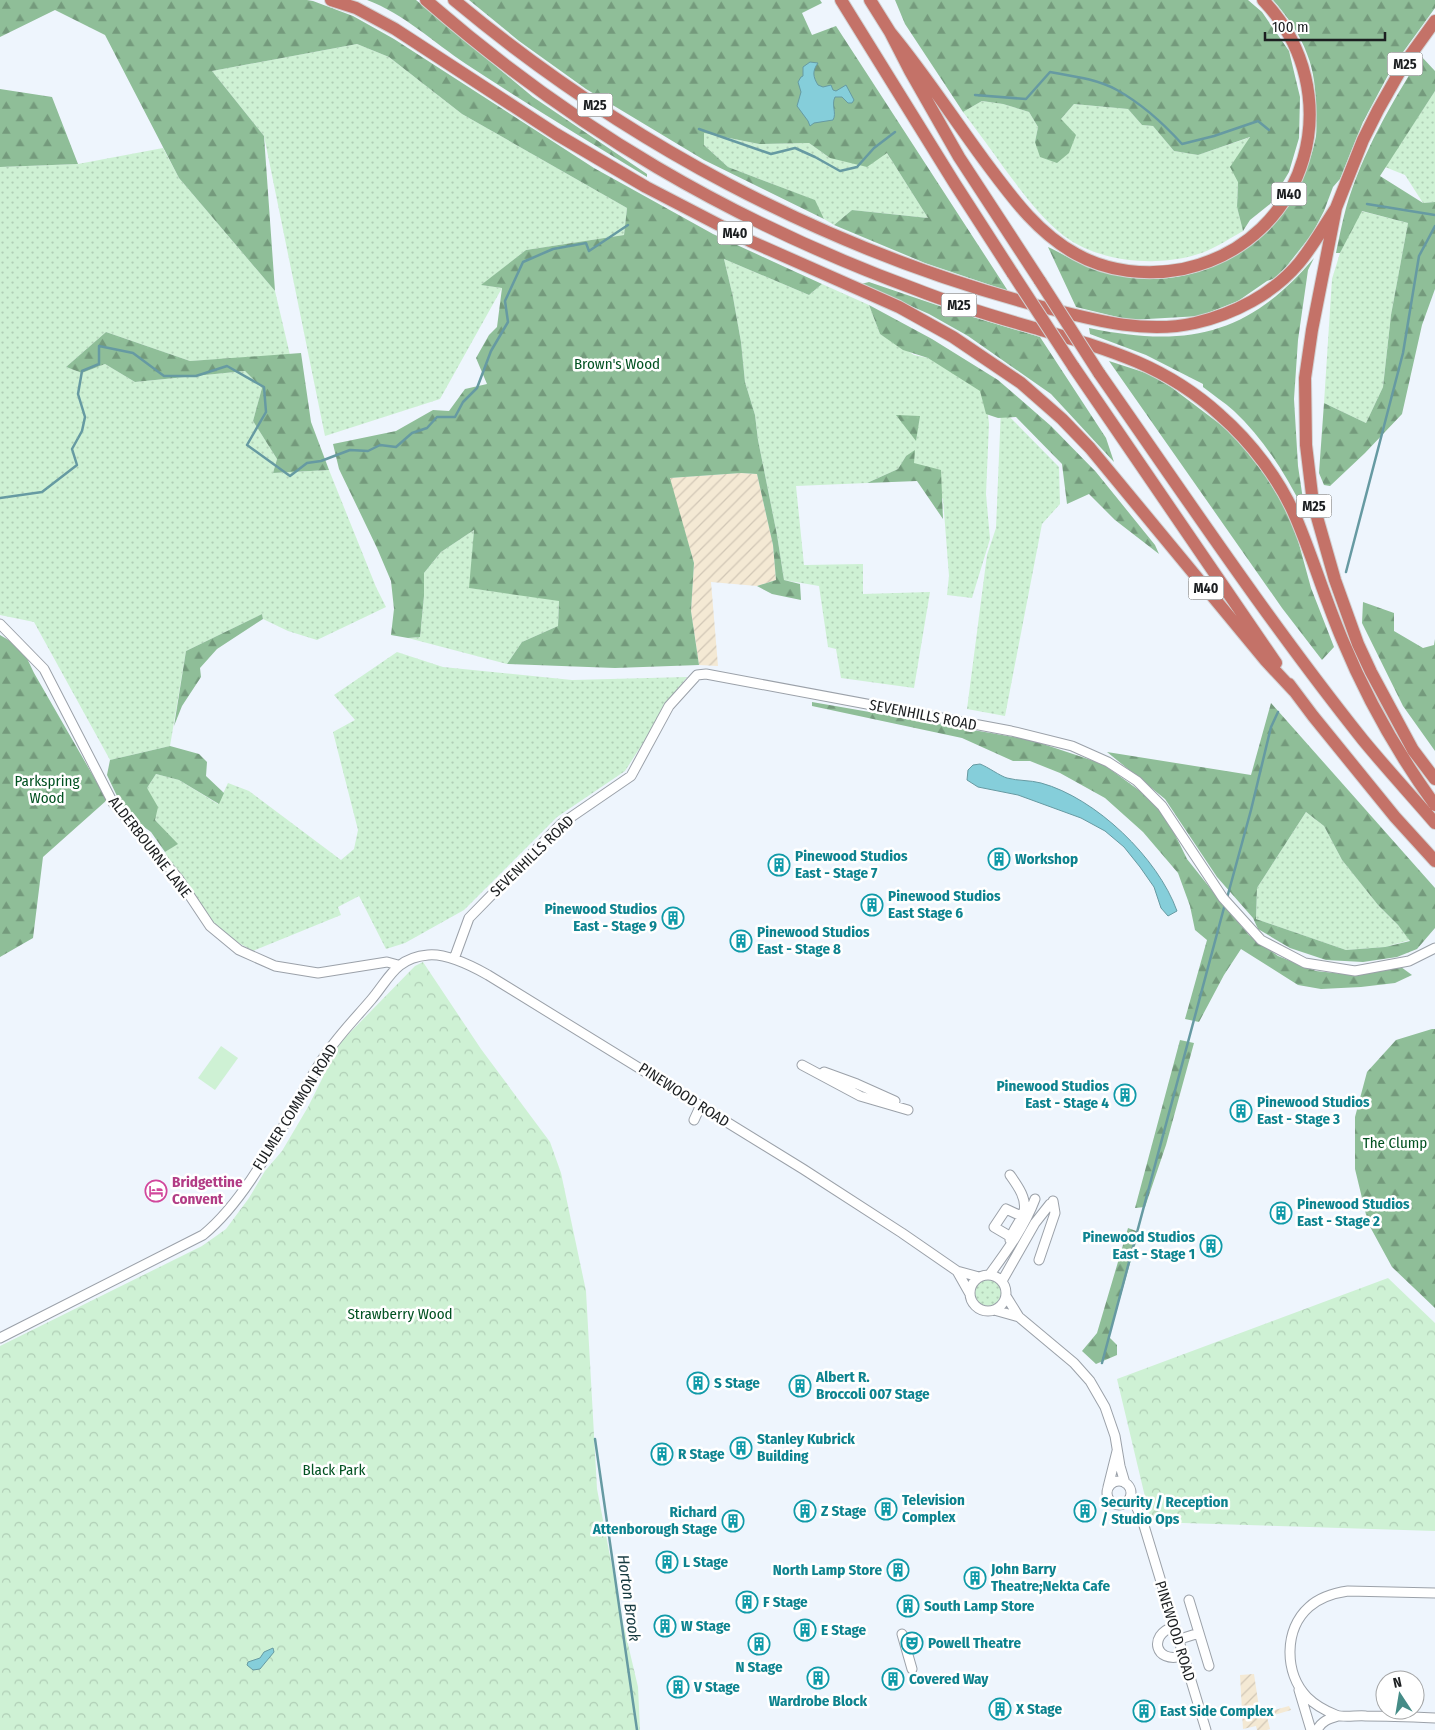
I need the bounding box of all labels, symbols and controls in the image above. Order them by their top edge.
scale bar [1265,10,1385,42]
text: 100 m [1272,18,1309,36]
road number: M25 [1388,52,1422,76]
road number: M25 [578,94,612,116]
road number: M40 [1272,182,1306,205]
road number: M40 [718,222,752,244]
road number: M25 [942,294,976,316]
park label: Brown's Wood [574,355,660,373]
road number: M25 [1296,494,1332,518]
road number: M40 [1188,576,1224,600]
street label: SEVENHILLS ROAD [868,696,978,734]
park label: Parkspring Wood [15,772,79,807]
street label: ALDERBOURNE LANE [105,793,195,901]
street label: SEVENHILLS ROAD [486,812,578,900]
place label: Pinewood Studios East - Stage 7 [795,847,908,882]
building icon: Workshop [987,847,1011,871]
place label: Workshop [1015,850,1078,868]
building icon: Pinewood Studios East - Stage 7 [767,853,791,877]
place label: Pinewood Studios East Stage 6 [888,887,1001,922]
building icon: Pinewood Studios East Stage 6 [860,893,884,917]
place label: Pinewood Studios East - Stage 9 [544,900,657,935]
building icon: Pinewood Studios East - Stage 9 [661,906,685,930]
place label: Pinewood Studios East - Stage 8 [757,923,870,958]
building icon: Pinewood Studios East - Stage 8 [729,929,753,953]
street label: FULMER COMMON ROAD [249,1041,341,1173]
street label: PINEWOOD ROAD [635,1059,733,1131]
place label: Pinewood Studios East - Stage 4 [996,1077,1109,1112]
building icon: Pinewood Studios East - Stage 4 [1113,1083,1137,1107]
place label: Pinewood Studios East - Stage 3 [1257,1093,1370,1128]
building icon: Pinewood Studios East - Stage 3 [1229,1099,1253,1123]
park label: The Clump [1363,1134,1427,1152]
place label: Bridgettine Convent [172,1173,243,1208]
hotel icon: Bridgettine Convent [144,1179,168,1203]
place label: Pinewood Studios East - Stage 2 [1297,1195,1410,1230]
building icon: Pinewood Studios East - Stage 2 [1269,1201,1293,1225]
place label: Pinewood Studios East - Stage 1 [1082,1228,1195,1263]
building icon: Pinewood Studios East - Stage 1 [1199,1234,1223,1258]
park label: Strawberry Wood [347,1305,453,1323]
place label: Albert R. Broccoli 007 Stage [815,1368,930,1403]
building icon: S Stage [686,1371,710,1395]
place label: S Stage [714,1374,760,1392]
building icon: Albert R. Broccoli 007 Stage [788,1374,812,1398]
place label: Stanley Kubrick Building [757,1430,855,1465]
building icon: Stanley Kubrick Building [729,1436,753,1460]
building icon: R Stage [650,1442,674,1466]
place label: R Stage [678,1445,725,1463]
park label: Black Park [302,1461,366,1479]
place label: Television Complex [902,1491,965,1526]
place label: Security / Reception / Studio Ops [1101,1493,1229,1528]
building icon: Television Complex [874,1497,898,1521]
building icon: Z Stage [793,1499,817,1523]
building icon: Security / Reception / Studio Ops [1073,1499,1097,1523]
place label: Z Stage [821,1502,867,1520]
place label: Richard Attenborough Stage [592,1503,717,1538]
building icon: Richard Attenborough Stage [721,1509,745,1533]
building icon: L Stage [655,1550,679,1574]
water label: Horton Brook [614,1553,645,1643]
place label: L Stage [683,1553,728,1571]
building icon: North Lamp Store [886,1558,910,1582]
place label: John Barry Theatre;Nekta Cafe [990,1560,1110,1595]
place label: North Lamp Store [773,1561,882,1579]
building icon: John Barry Theatre;Nekta Cafe [963,1566,987,1590]
street label: PINEWOOD ROAD [1151,1579,1199,1683]
building icon: F Stage [735,1590,759,1614]
place label: F Stage [763,1593,808,1611]
building icon: South Lamp Store [896,1594,920,1618]
place label: South Lamp Store [924,1597,1035,1615]
building icon: W Stage [653,1614,677,1638]
place label: W Stage [681,1617,731,1635]
building icon: E Stage [793,1618,817,1642]
place label: E Stage [821,1621,867,1639]
theatre icon: Powell Theatre [900,1631,924,1655]
building icon: N Stage [747,1632,771,1656]
place label: Powell Theatre [928,1634,1021,1652]
place label: N Stage [735,1658,783,1676]
building icon: Wardrobe Block [806,1666,830,1690]
building icon: Covered Way [881,1667,905,1691]
place label: Covered Way [909,1670,989,1688]
north arrow [1375,1670,1425,1720]
text: N [1392,1674,1403,1692]
building icon: V Stage [666,1675,690,1699]
place label: V Stage [693,1678,740,1696]
place label: Wardrobe Block [769,1692,868,1710]
building icon: X Stage [988,1697,1012,1721]
building icon: East Side Complex [1132,1699,1156,1723]
place label: X Stage [1015,1700,1062,1718]
place label: East Side Complex [1160,1702,1274,1720]

